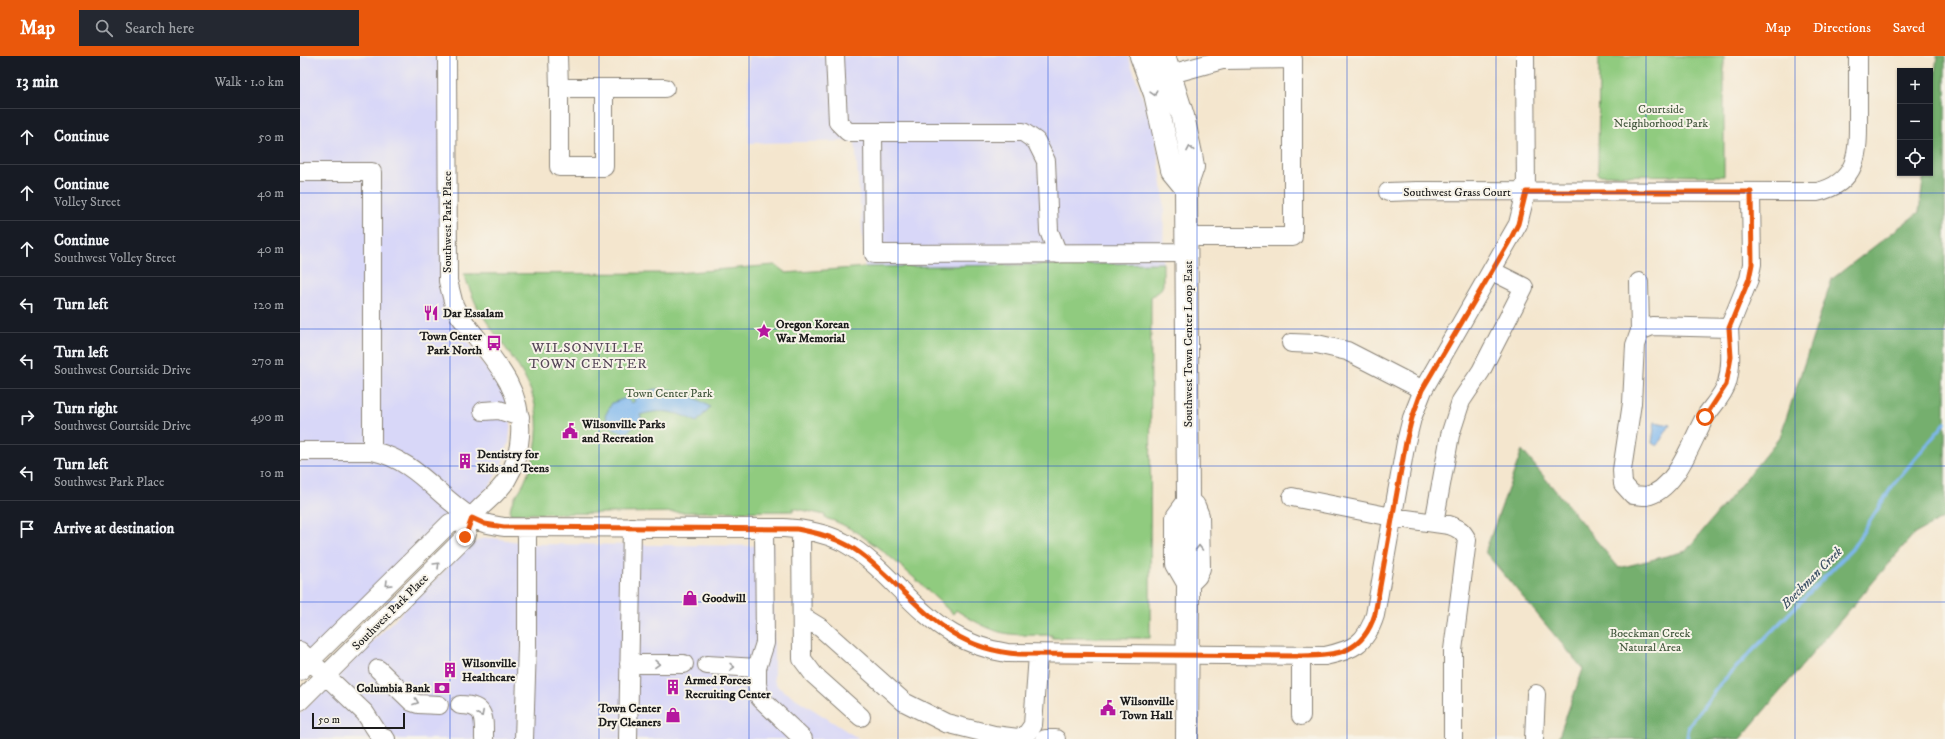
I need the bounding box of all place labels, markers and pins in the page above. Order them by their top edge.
restaurant icon: Dar Essalam [422,304,440,322]
place label: Dar Essalam [443,306,503,321]
place label: Oregon Korean War Memorial [775,317,850,346]
place icon: Oregon Korean War Memorial [755,322,773,340]
place label: Town Center Park North [418,329,483,358]
bus stop icon: Town Center Park North [485,334,503,352]
place label: Wilsonville Parks and Recreation [581,417,665,446]
public building icon: Wilsonville Parks and Recreation [561,422,579,440]
place label: Dentistry for Kids and Teens [477,447,549,476]
building icon: Dentistry for Kids and Teens [456,452,474,470]
shop icon: Goodwill [681,589,699,607]
place label: Goodwill [702,591,746,606]
place label: Wilsonville Healthcare [461,656,516,685]
building icon: Wilsonville Healthcare [441,661,459,679]
place label: Armed Forces Recruiting Center [684,673,771,702]
building icon: Armed Forces Recruiting Center [664,678,682,696]
bank icon: Columbia Bank [433,679,451,697]
place label: Columbia Bank [357,681,431,696]
place label: Wilsonville Town Hall [1119,694,1174,723]
public building icon: Wilsonville Town Hall [1099,699,1117,717]
place label: Town Center Dry Cleaners [597,701,662,730]
shop icon: Town Center Dry Cleaners [664,706,682,724]

